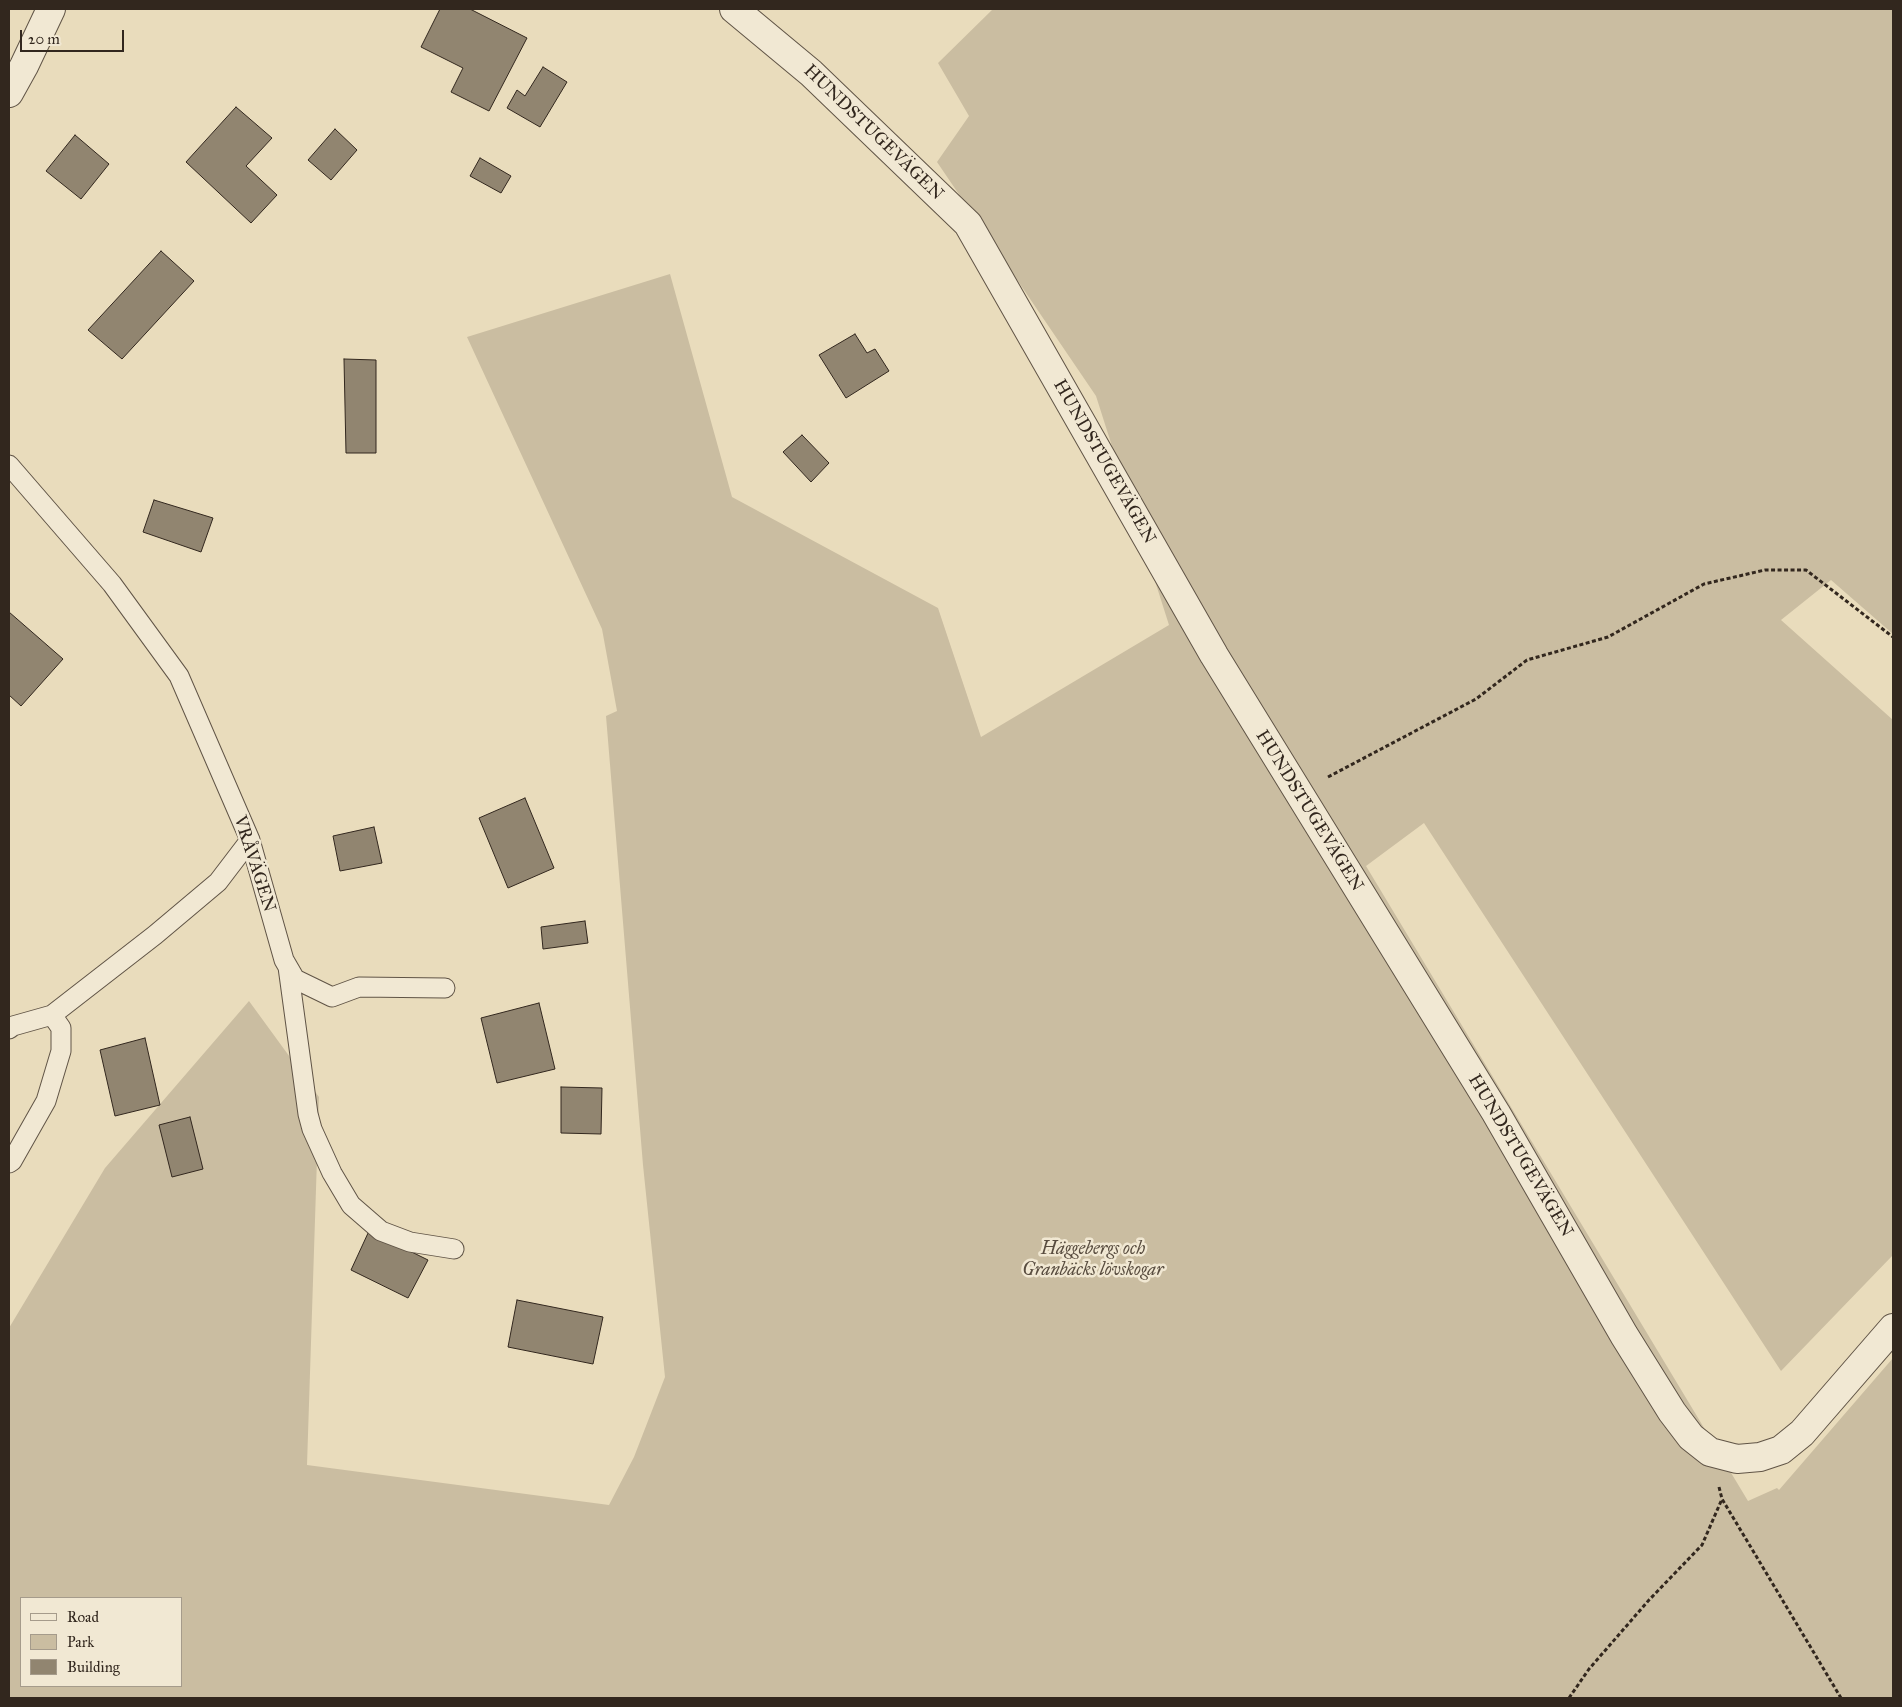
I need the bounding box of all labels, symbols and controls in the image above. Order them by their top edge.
scale bar [22,20,126,52]
text: 20 m [28,30,60,48]
street label: HUNDSTUGEVÄGEN [799,61,947,205]
street label: HUNDSTUGEVÄGEN [1048,376,1160,548]
street label: HUNDSTUGEVÄGEN [1251,726,1367,896]
street label: VRÅVÄGEN [228,813,280,915]
street label: HUNDSTUGEVÄGEN [1463,1071,1577,1241]
park label: Häggebergs och Granbäcks lövskogar [1022,1239,1164,1282]
legend [20,1597,182,1687]
text: Road [67,1608,99,1626]
text: Park [67,1633,94,1651]
text: Building [67,1658,120,1676]

